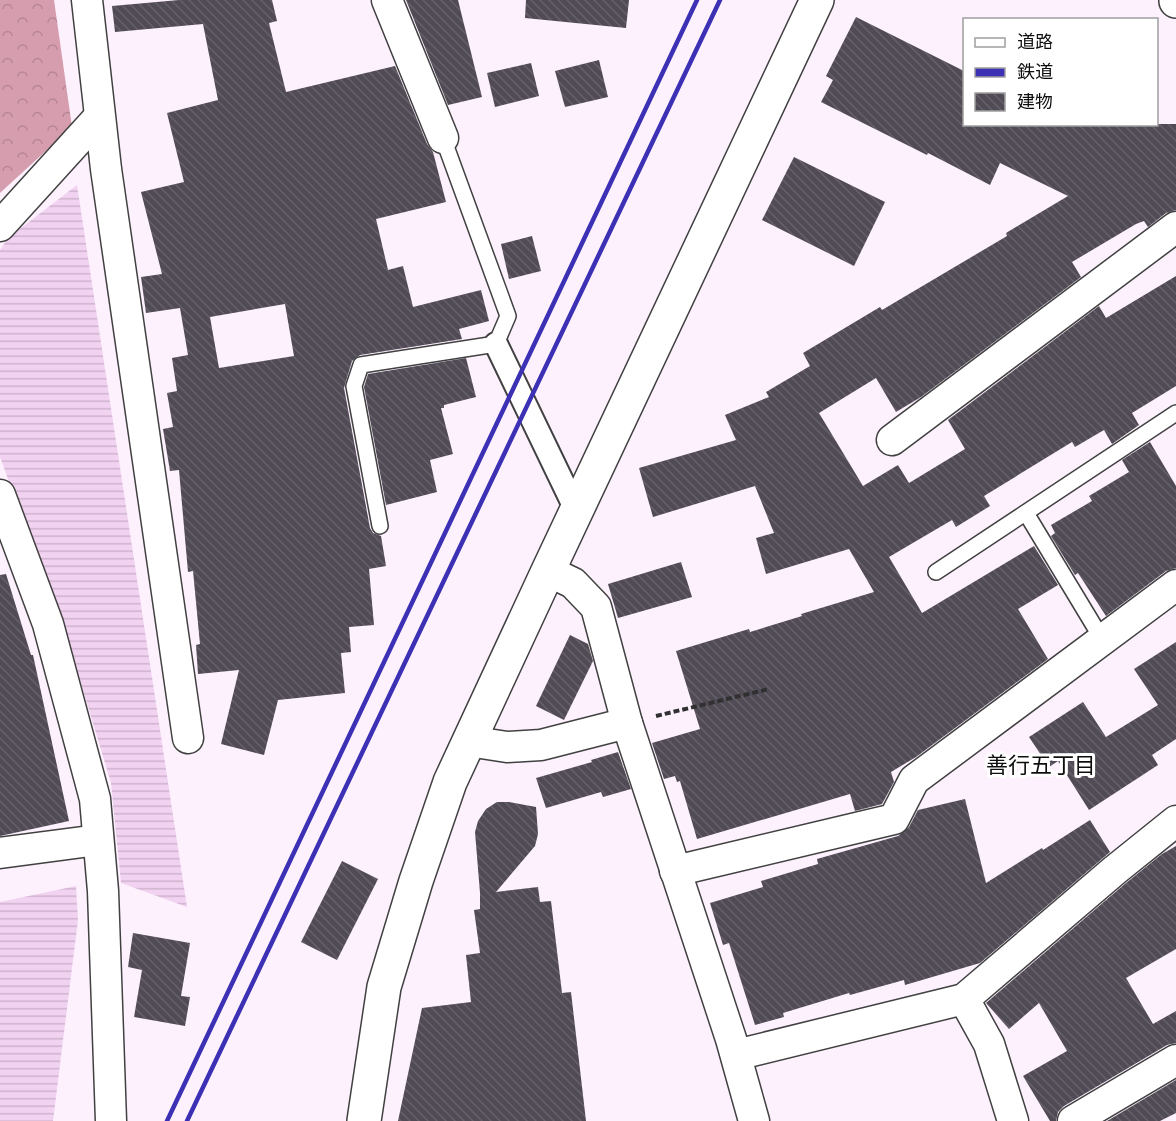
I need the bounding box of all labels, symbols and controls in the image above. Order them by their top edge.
legend [963,18,1158,126]
text: 道路 [1017,32,1053,52]
text: 鉄道 [1017,62,1053,82]
text: 建物 [1017,92,1053,112]
district label: 善行五丁目 [986,753,1096,778]

